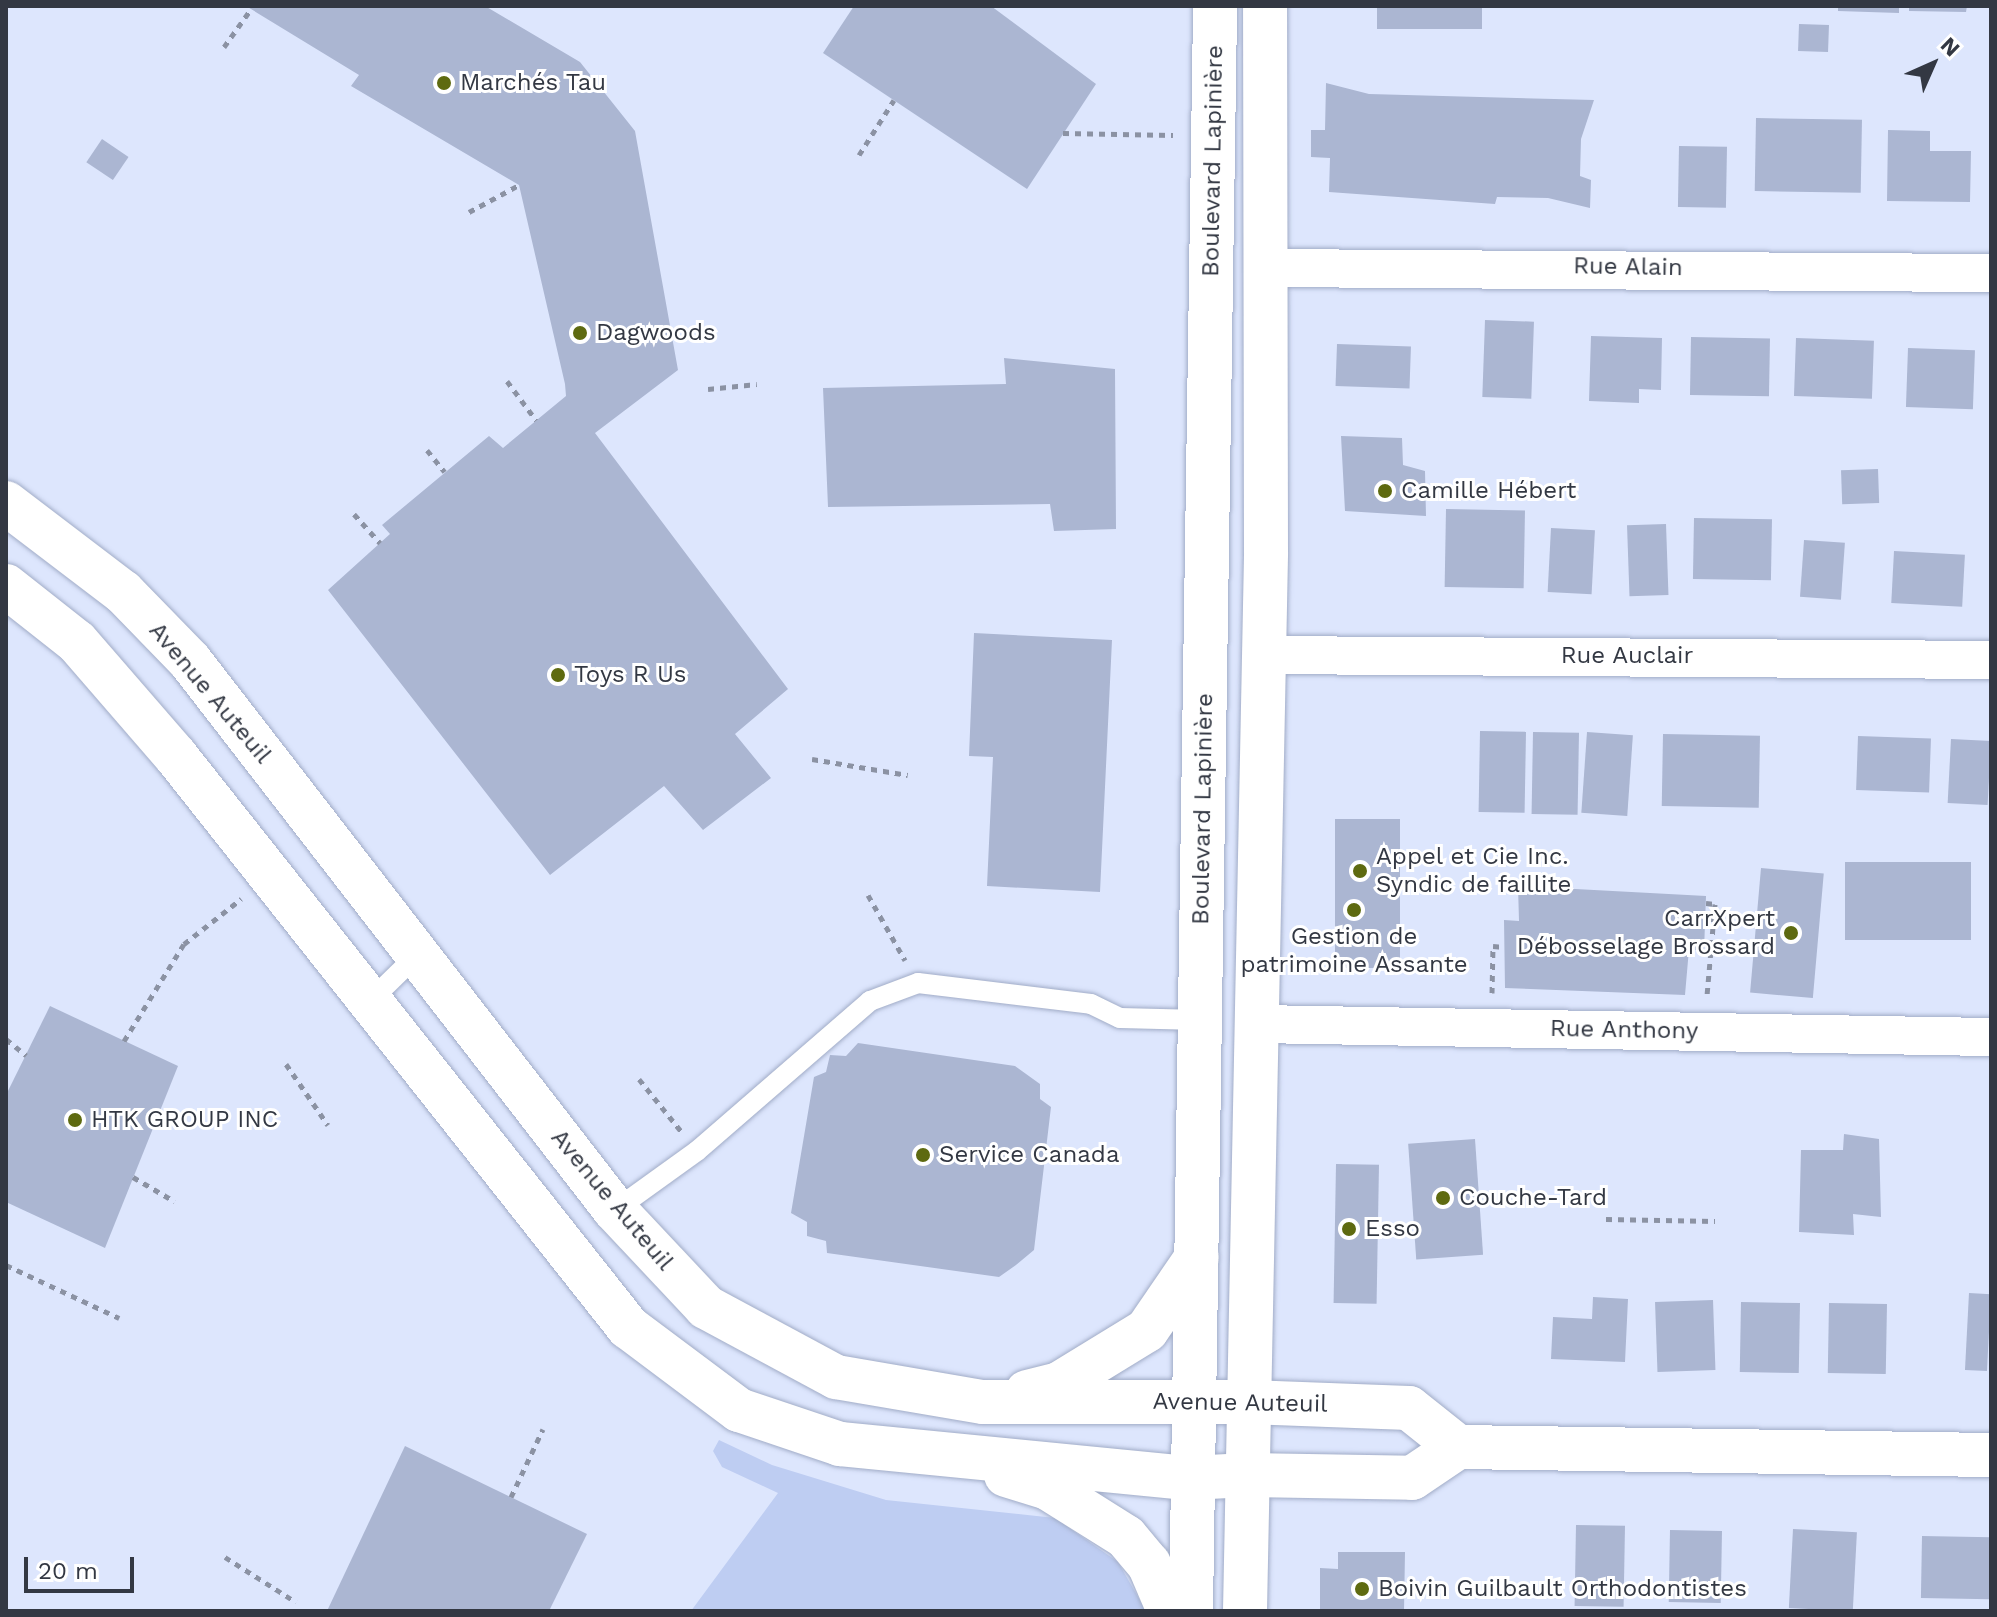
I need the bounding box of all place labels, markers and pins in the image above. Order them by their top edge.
place label: Marchés Tau [460,69,607,97]
marker: Marchés Tau [435,74,453,92]
place label: Dagwoods [596,319,716,347]
marker: Dagwoods [571,324,589,342]
place label: Camille Hébert [1401,477,1576,505]
marker: Camille Hébert [1376,482,1394,500]
place label: Toys R Us [574,661,686,689]
marker: Toys R Us [549,666,567,684]
place label: Appel et Cie Inc. Syndic de faillite [1376,843,1572,899]
marker: Appel et Cie Inc. Syndic de faillite [1351,862,1369,880]
marker: Gestion de patrimoine Assante [1345,901,1363,919]
place label: CarrXpert Débosselage Brossard [1517,905,1775,961]
place label: Gestion de patrimoine Assante [1240,923,1468,979]
marker: CarrXpert Débosselage Brossard [1782,924,1800,942]
place label: HTK GROUP INC [91,1106,279,1134]
marker: HTK GROUP INC [66,1111,84,1129]
place label: Service Canada [939,1141,1119,1169]
marker: Service Canada [914,1146,932,1164]
place label: Couche-Tard [1459,1184,1607,1212]
marker: Couche-Tard [1434,1189,1452,1207]
place label: Esso [1365,1215,1420,1243]
marker: Esso [1340,1220,1358,1238]
place label: Boivin Guilbault Orthodontistes [1378,1575,1747,1603]
marker: Boivin Guilbault Orthodontistes [1353,1580,1371,1598]

